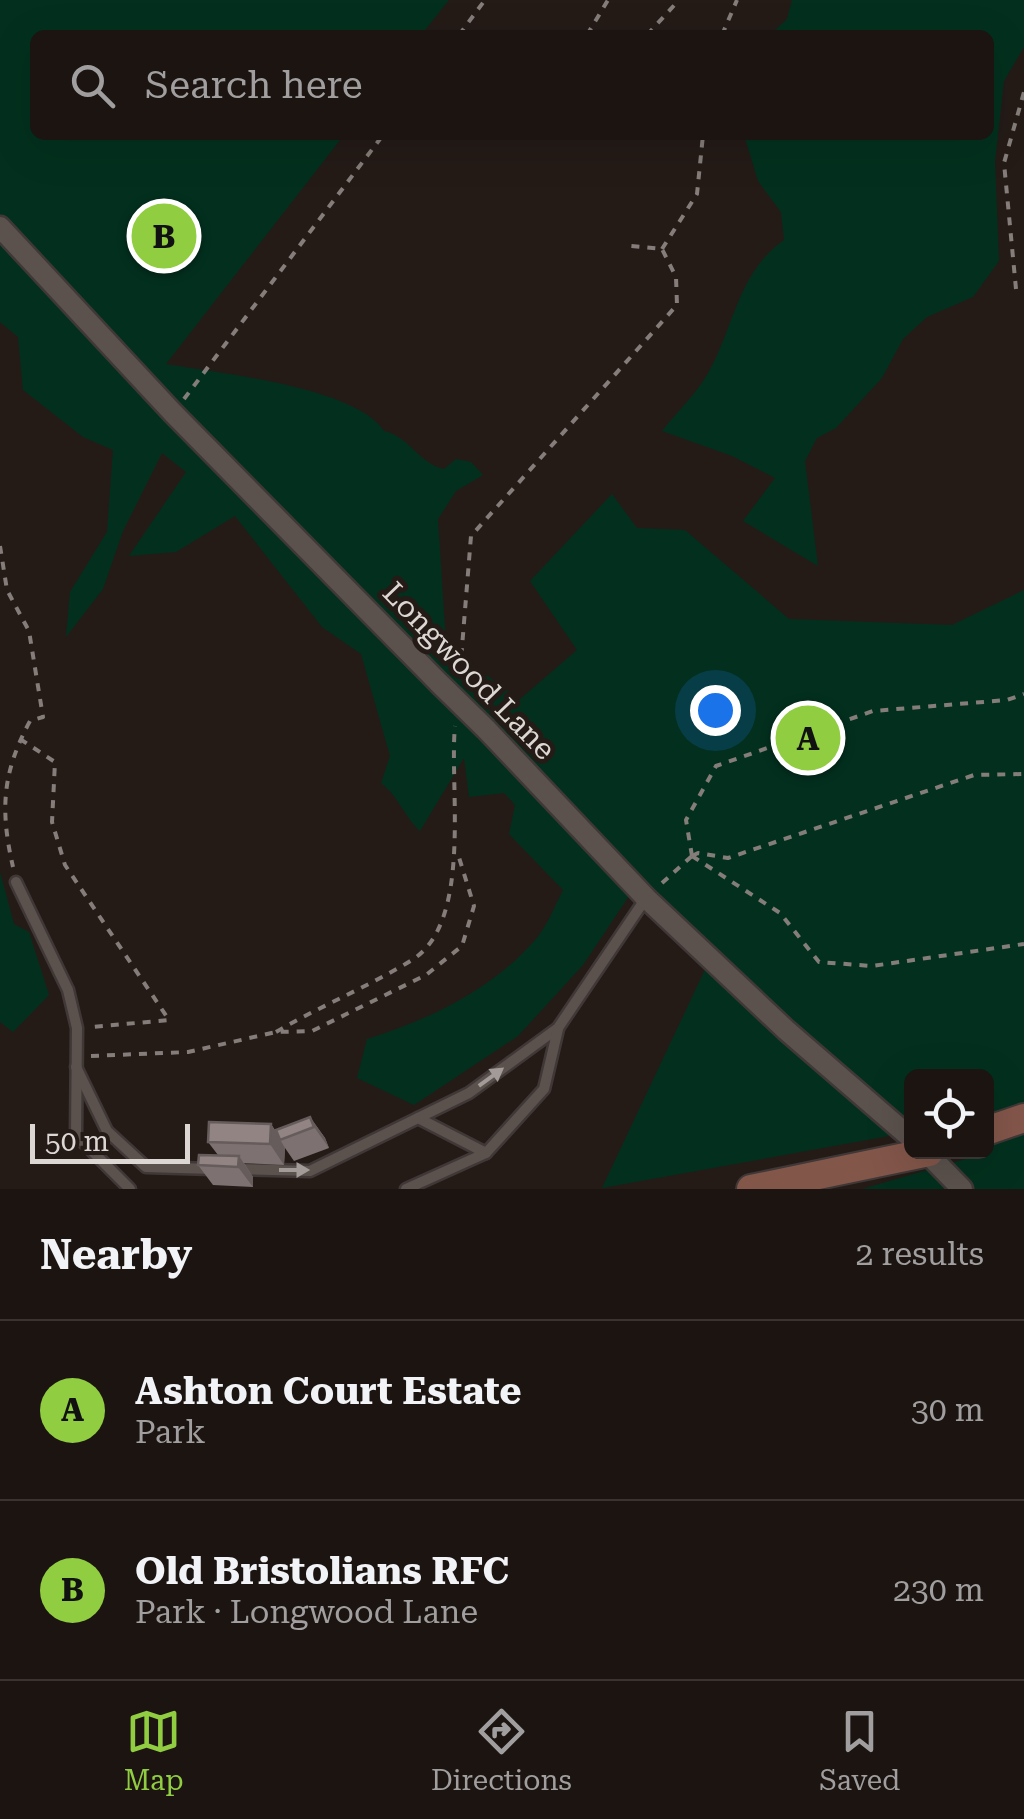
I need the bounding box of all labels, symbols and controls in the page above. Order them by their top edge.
search box [30,30,994,140]
icon: search [65,58,120,113]
text: Search here [145,63,363,107]
pin: B [132,198,196,274]
street label: Longwood Lane [376,575,563,766]
your location [690,685,741,736]
pin: A [776,700,840,776]
one-way arrow [477,1068,504,1087]
map controls [904,1069,994,1159]
button: locate [904,1069,994,1159]
scale bar [30,1119,190,1164]
text: 50 m [45,1125,109,1158]
one-way arrow [278,1162,310,1178]
text: Nearby [40,1230,192,1279]
text: 2 results [856,1235,984,1273]
text: Ashton Court Estate [135,1369,522,1413]
text: A [61,1391,84,1429]
text: 30 m [911,1391,984,1429]
text: Park [135,1413,206,1451]
text: Old Bristolians RFC [135,1549,509,1593]
text: B [61,1571,84,1609]
text: 230 m [893,1571,984,1609]
text: Park · Longwood Lane [135,1593,478,1631]
tab: Map [124,1704,184,1797]
tab: Directions [431,1704,572,1797]
tab: Saved [819,1704,900,1797]

